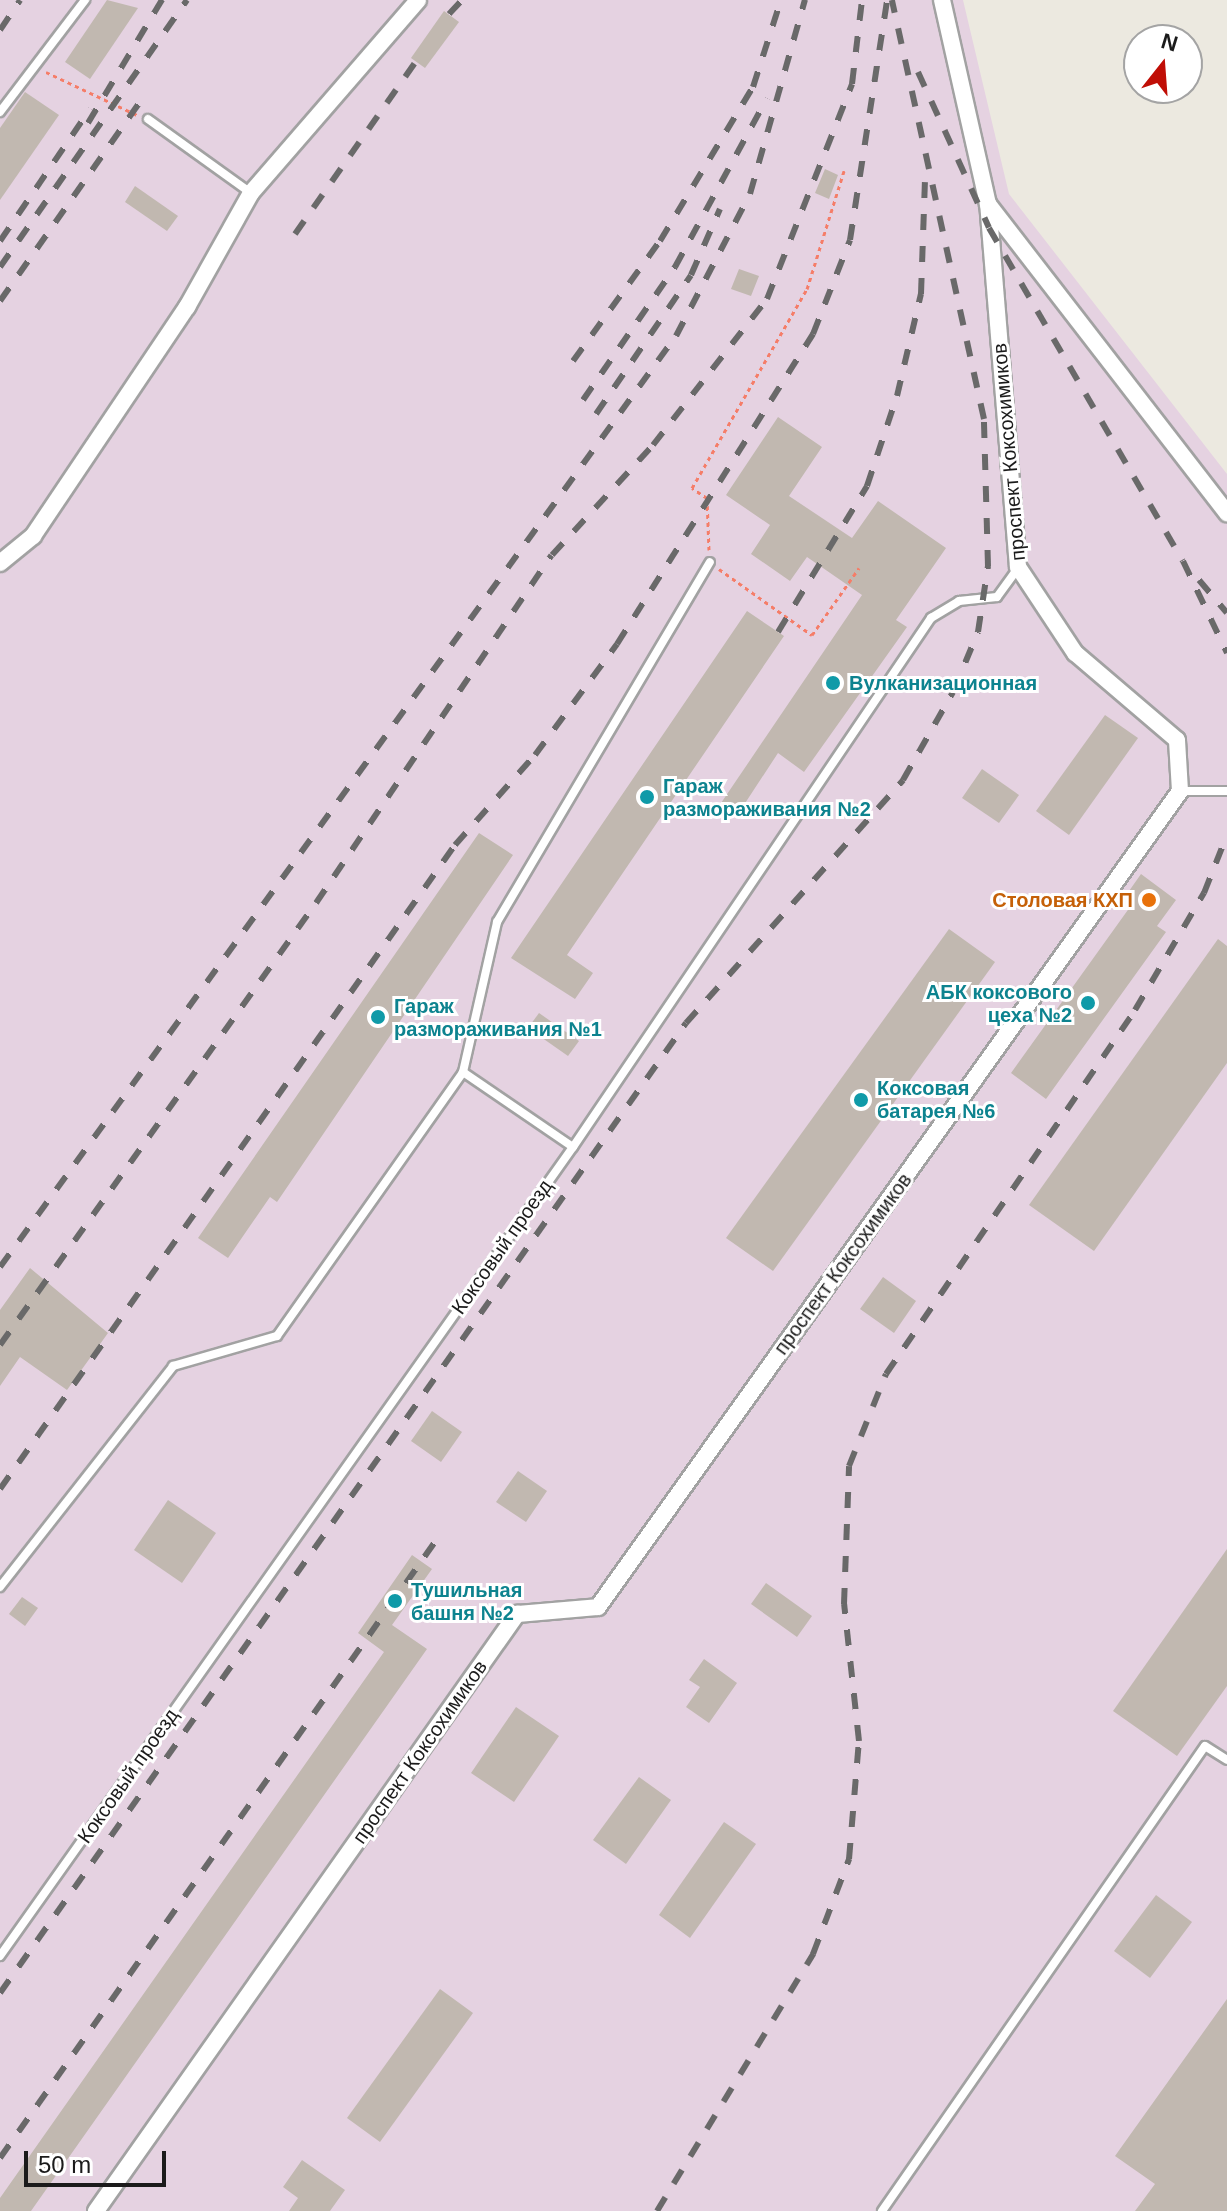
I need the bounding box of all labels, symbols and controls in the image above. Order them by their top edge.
north arrow [1123,24,1203,104]
text: N [1158,28,1181,57]
street label: проспект Коксохимиков [988,342,1030,562]
place label: Вулканизационная [849,671,1037,695]
marker: Вулканизационная [824,674,842,692]
place label: Гараж размораживания №2 [663,774,871,821]
marker: Гараж размораживания №2 [638,788,656,806]
place label: Столовая КХП [992,888,1133,912]
marker: Столовая КХП [1140,891,1158,909]
place label: АБК коксового цеха №2 [926,980,1072,1027]
place label: Гараж размораживания №1 [394,994,602,1041]
marker: АБК коксового цеха №2 [1079,994,1097,1012]
marker: Гараж размораживания №1 [369,1008,387,1026]
place label: Коксовая батарея №6 [877,1076,995,1123]
marker: Коксовая батарея №6 [852,1091,870,1109]
street label: проспект Коксохимиков [769,1169,917,1359]
street label: Коксовый проезд [447,1175,557,1319]
place label: Тушильная башня №2 [411,1578,522,1625]
marker: Тушильная башня №2 [386,1592,404,1610]
street label: проспект Коксохимиков [348,1656,492,1848]
street label: Коксовый проезд [73,1704,183,1848]
scale bar [28,2135,170,2185]
text: 50 m [38,2151,91,2178]

